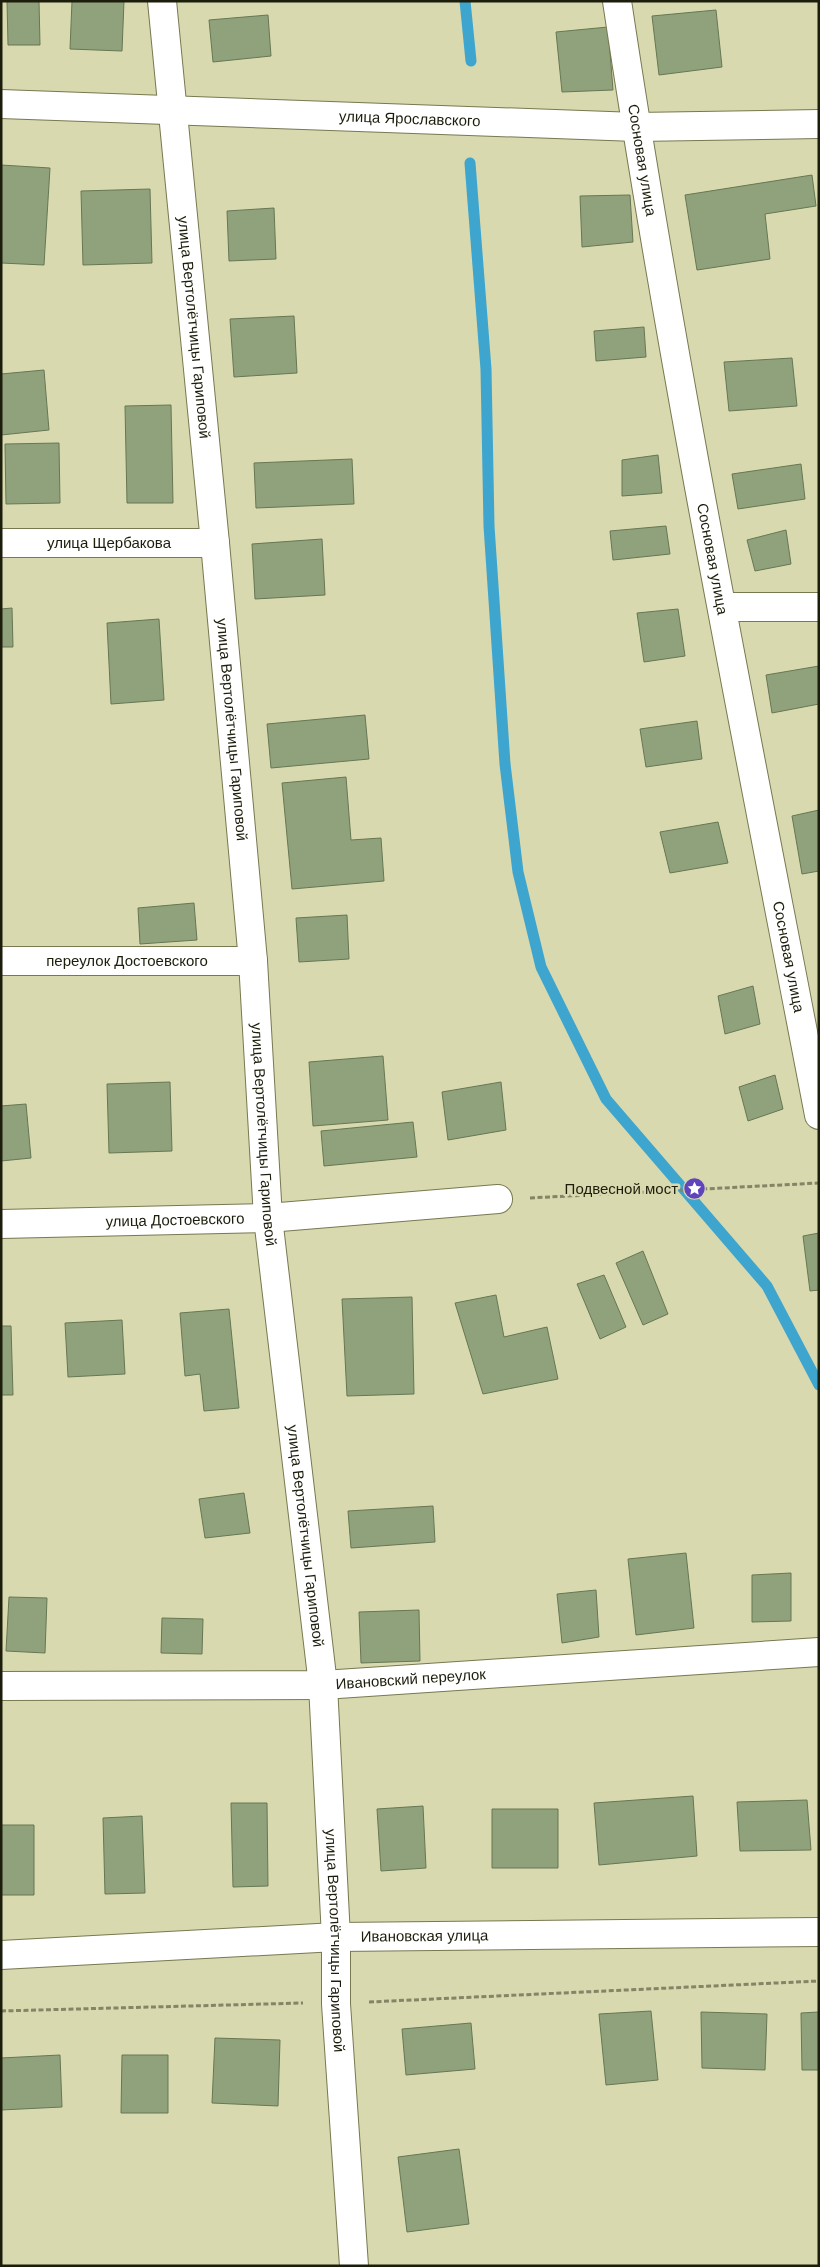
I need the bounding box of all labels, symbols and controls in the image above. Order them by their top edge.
street label: Сосновая улица [625,103,660,218]
street label: улица Ярославского [339,107,481,129]
street label: улица Вертолётчицы Гариповой [175,215,214,440]
street label: Сосновая улица [694,502,732,617]
street label: улица Щербакова [47,534,172,551]
street label: улица Вертолётчицы Гариповой [214,617,251,842]
street label: Сосновая улица [770,900,808,1014]
street label: переулок Достоевского [46,952,208,969]
street label: улица Вертолётчицы Гариповой [249,1022,280,1247]
place icon: Подвесной мост [682,1177,706,1201]
place label: Подвесной мост [565,1180,678,1197]
street label: улица Достоевского [105,1210,245,1230]
street label: улица Вертолётчицы Гариповой [284,1424,327,1648]
street label: Ивановский переулок [335,1665,487,1692]
street label: улица Вертолётчицы Гариповой [322,1829,348,2053]
street label: Ивановская улица [361,1926,489,1945]

